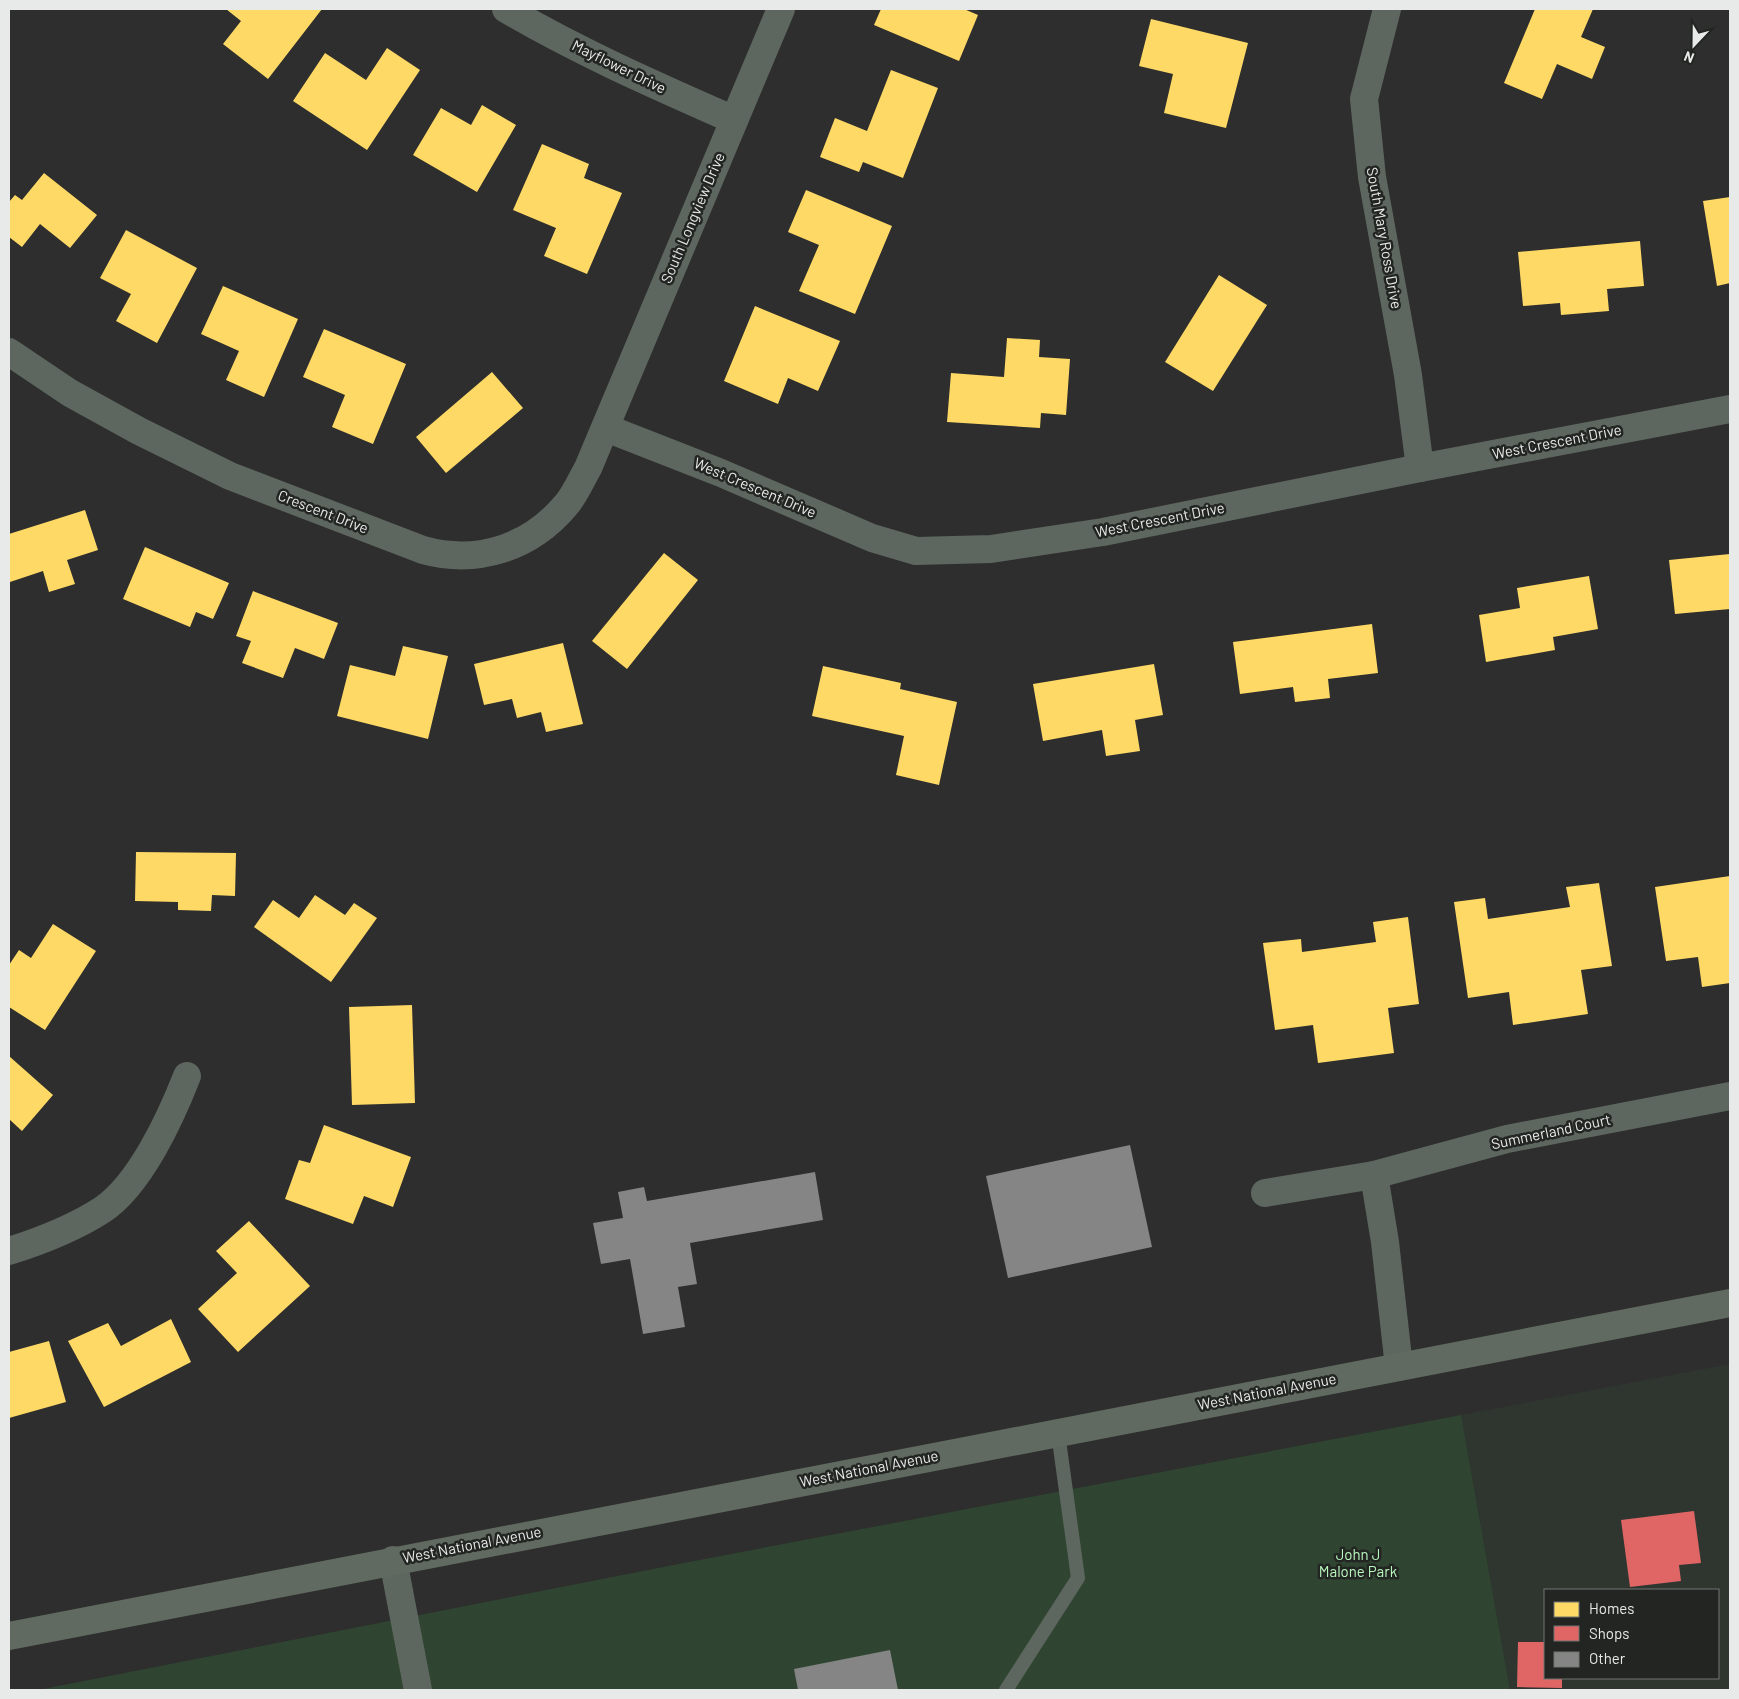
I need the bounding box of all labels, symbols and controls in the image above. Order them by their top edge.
north arrow [1669,20,1719,70]
street label: Mayflower Drive [570,36,669,97]
text: N [1681,48,1696,67]
street label: South Longview Drive [656,150,728,286]
street label: South Mary Ross Drive [1364,166,1406,310]
street label: West Crescent Drive [1491,420,1623,462]
street label: West Crescent Drive [691,453,819,521]
street label: Crescent Drive [276,486,371,537]
street label: West Crescent Drive [1094,498,1226,540]
street label: Summerland Court [1489,1110,1612,1152]
street label: West National Avenue [1196,1369,1338,1413]
street label: West National Avenue [798,1446,940,1490]
street label: West National Avenue [401,1522,543,1566]
park label: John J Malone Park [1319,1545,1398,1580]
legend [1544,1589,1719,1679]
text: Homes [1589,1599,1634,1617]
text: Shops [1589,1624,1629,1642]
text: Other [1589,1649,1626,1667]

